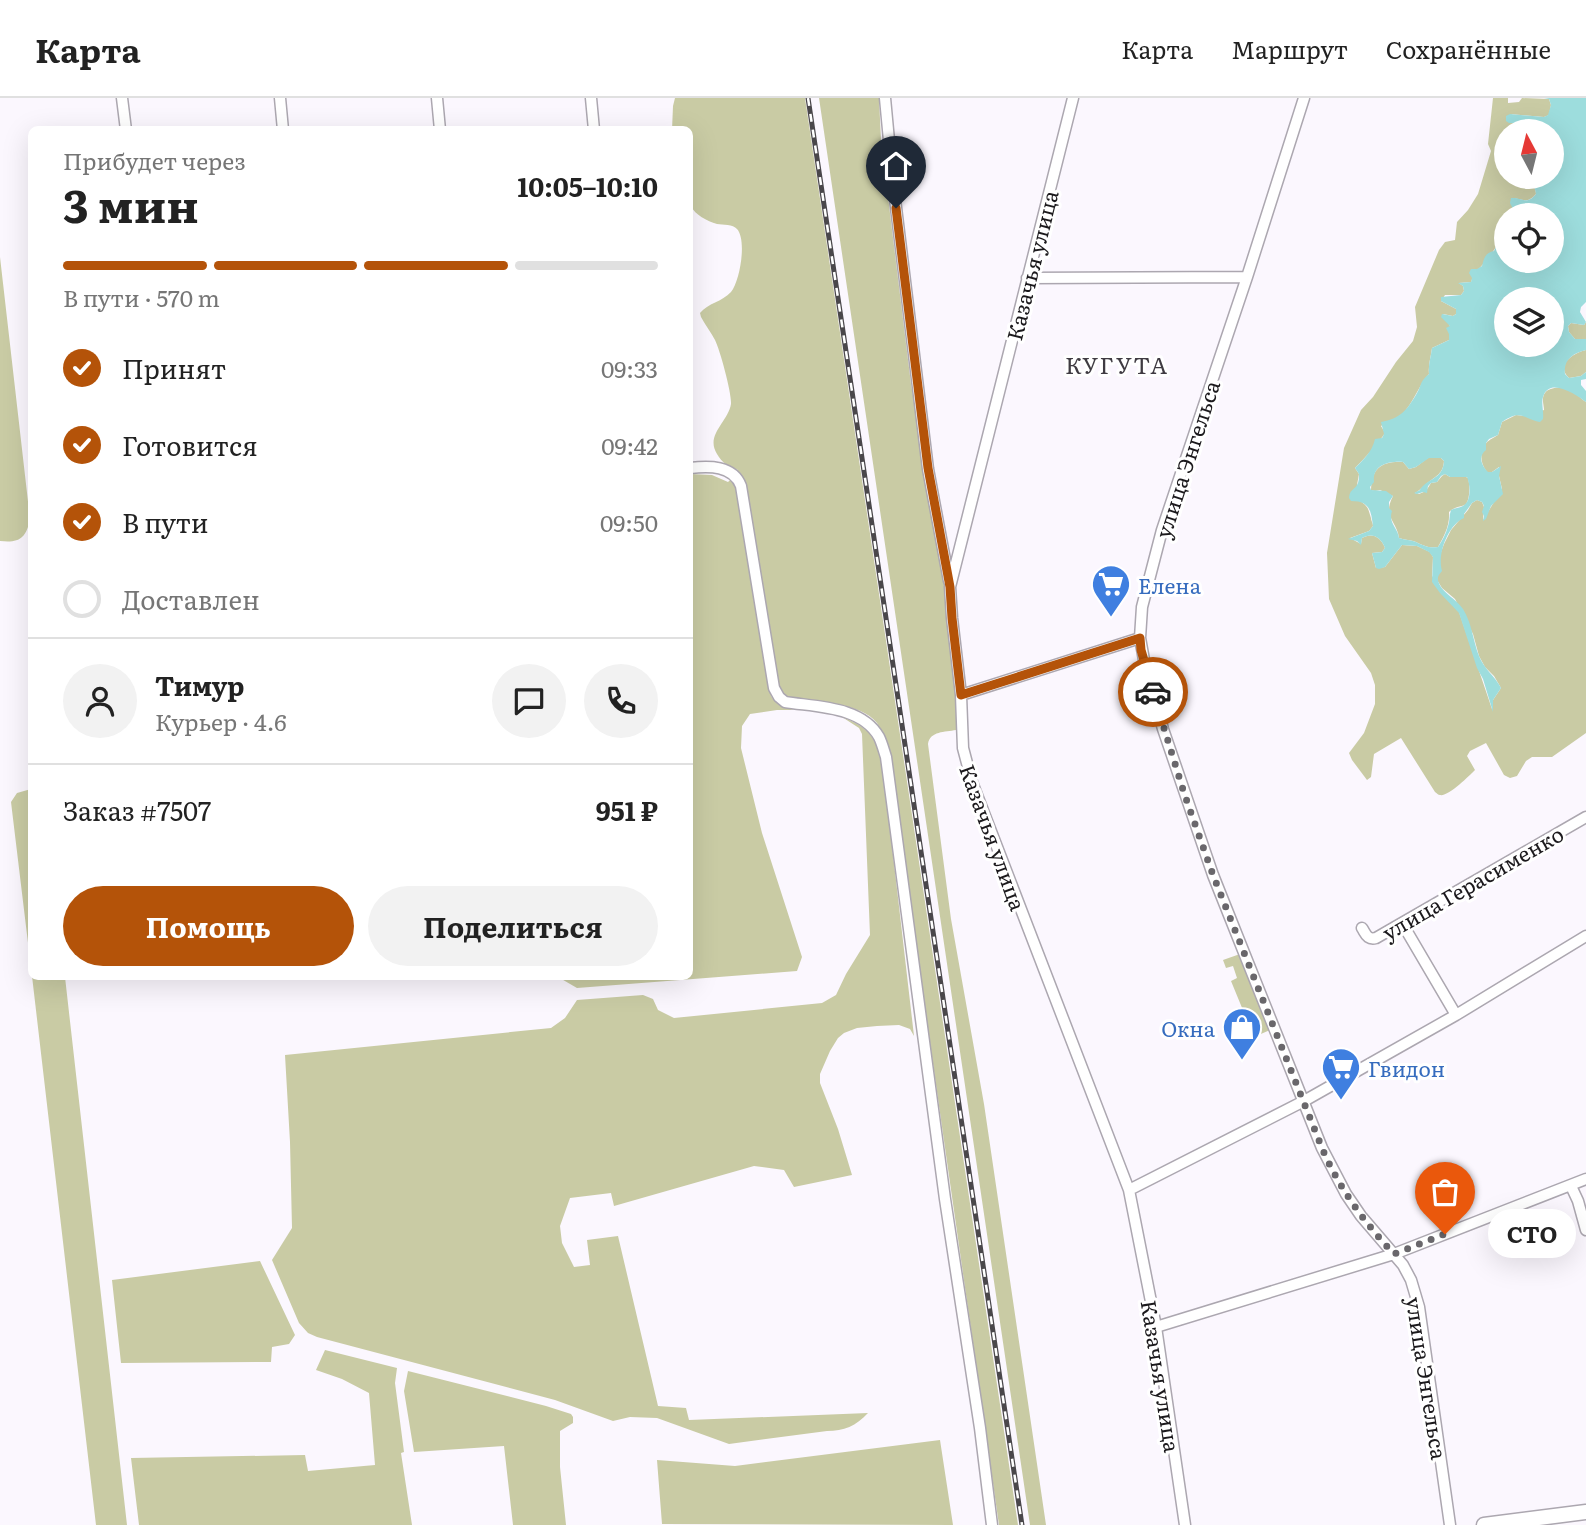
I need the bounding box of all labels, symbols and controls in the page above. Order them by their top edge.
text: Карта [35,24,141,73]
text: Карта [1121,31,1193,66]
text: Маршрут [1231,31,1348,66]
text: Сохранённые [1386,31,1551,66]
north arrow [1494,119,1564,189]
map controls [1494,119,1564,357]
pin [866,136,926,208]
text: Прибудет через [63,143,246,177]
icon: home [877,147,915,185]
text: 10:05–10:10 [518,166,658,205]
text: 3 мин [63,169,199,237]
street label: Казачья улица [997,186,1065,343]
button: locate [1494,203,1564,273]
text: В пути · 570 m [63,280,220,314]
button: layers [1494,287,1564,357]
district label: КУГУТА [1065,347,1169,381]
text: Принят [122,348,226,387]
icon: check [63,349,101,387]
text: 09:33 [601,351,658,385]
street label: улица Энгельса [1146,375,1226,542]
text: Готовится [122,425,258,464]
icon: check [63,426,101,464]
text: 09:42 [601,428,658,462]
text: В пути [122,502,209,541]
icon: check [63,503,101,541]
text: 09:50 [600,505,658,539]
supermarket icon: Елена [1090,563,1132,618]
place label: Елена [1138,569,1202,600]
text: Доставлен [122,579,260,618]
courier [1118,657,1188,727]
button: person [63,664,137,738]
button: chat [492,664,566,738]
button: phone [584,664,658,738]
text: Тимур [155,665,244,704]
icon: car [1134,673,1172,711]
text: Курьер · 4.6 [155,704,287,738]
street label: Казачья улица [953,759,1035,915]
text: Заказ #7507 [63,790,211,829]
text: 951 ₽ [596,790,658,829]
street label: улица Герасименко [1375,817,1569,947]
button: Помощь [63,886,354,966]
button: Поделиться [368,886,658,966]
shop icon: Окна [1221,1006,1263,1061]
place label: Окна [1161,1012,1216,1043]
supermarket icon: Гвидон [1320,1046,1362,1101]
place label: Гвидон [1368,1052,1445,1083]
pin [1415,1162,1475,1234]
icon: bag [1426,1173,1464,1211]
callout: СТО [1487,1210,1574,1258]
text: СТО [1507,1216,1557,1250]
street label: улица Энгельса [1400,1294,1456,1462]
street label: Казачья улица [1135,1298,1189,1455]

